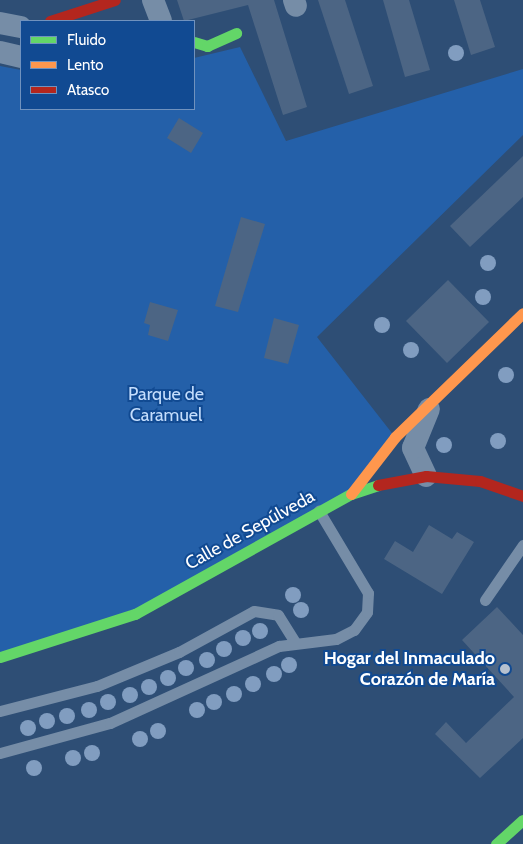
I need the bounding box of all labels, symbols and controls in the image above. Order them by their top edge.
legend [20,20,195,110]
text: Fluido [67,31,106,49]
text: Lento [67,56,104,74]
text: Atasco [67,81,109,99]
park label: Parque de Caramuel [128,384,204,426]
street label: Calle de Sepúlveda [182,486,318,574]
place label: Hogar del Inmaculado Corazón de María [324,648,495,691]
marker: Hogar del Inmaculado Corazón de María [499,663,511,675]

